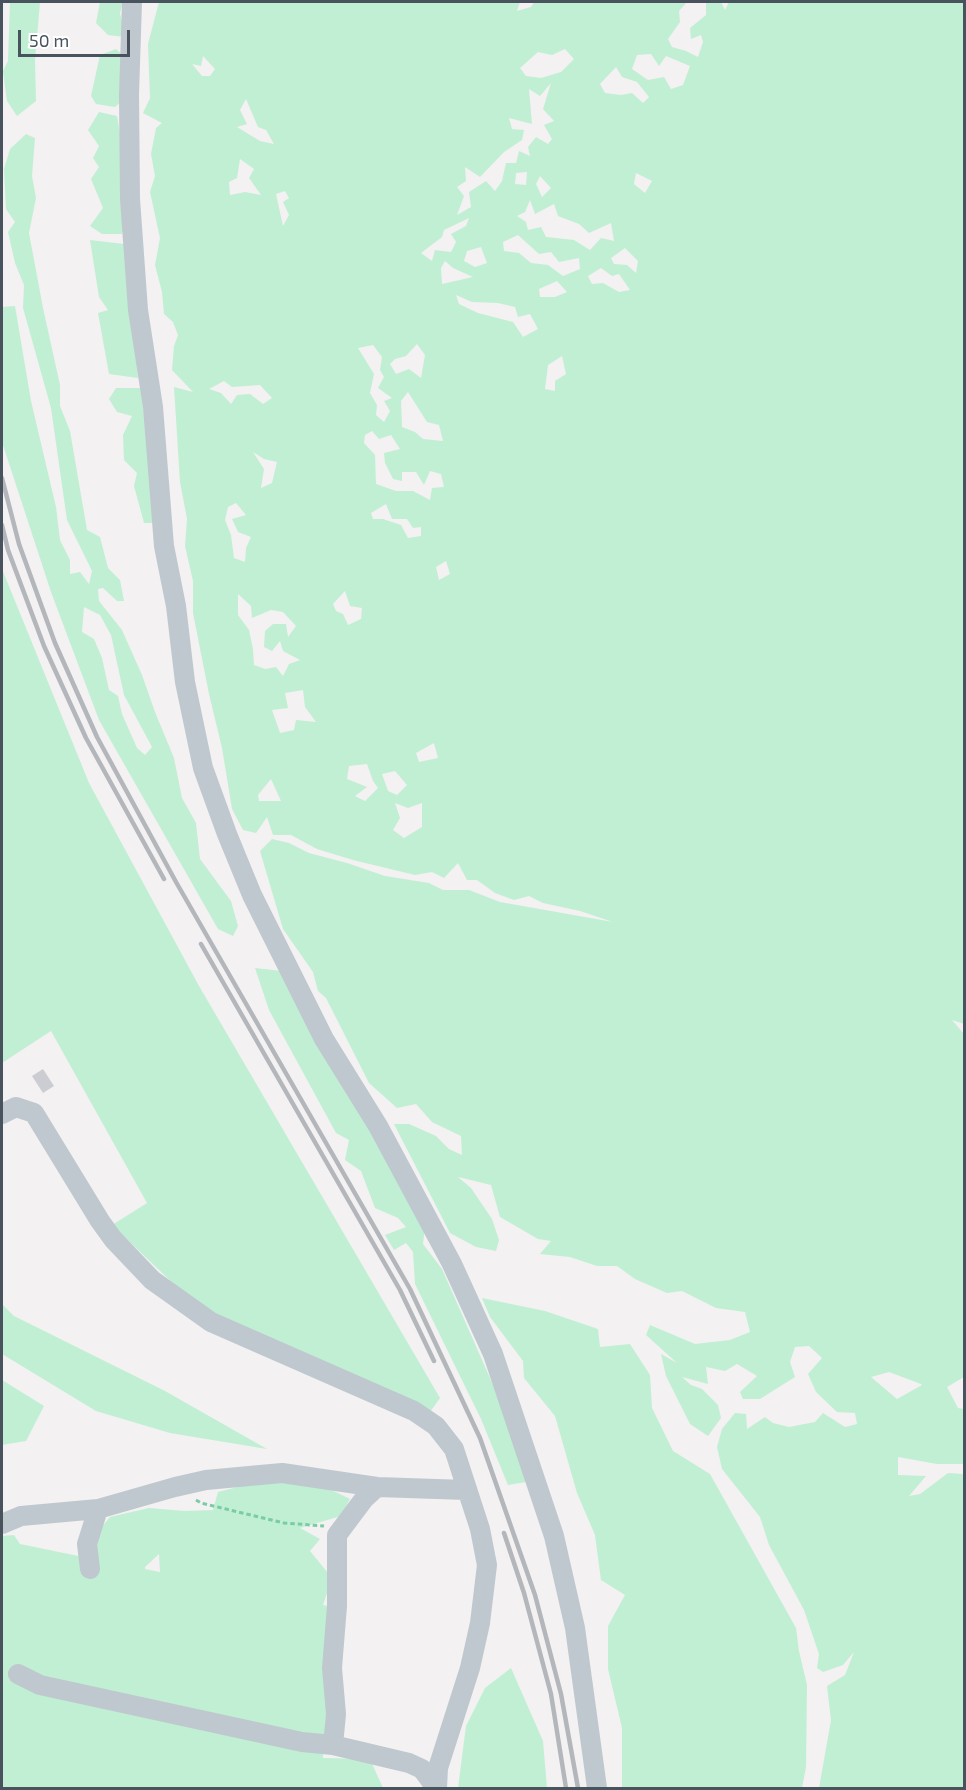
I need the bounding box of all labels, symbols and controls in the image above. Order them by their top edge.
scale bar [21,18,134,56]
text: 50 m [29,29,69,51]

